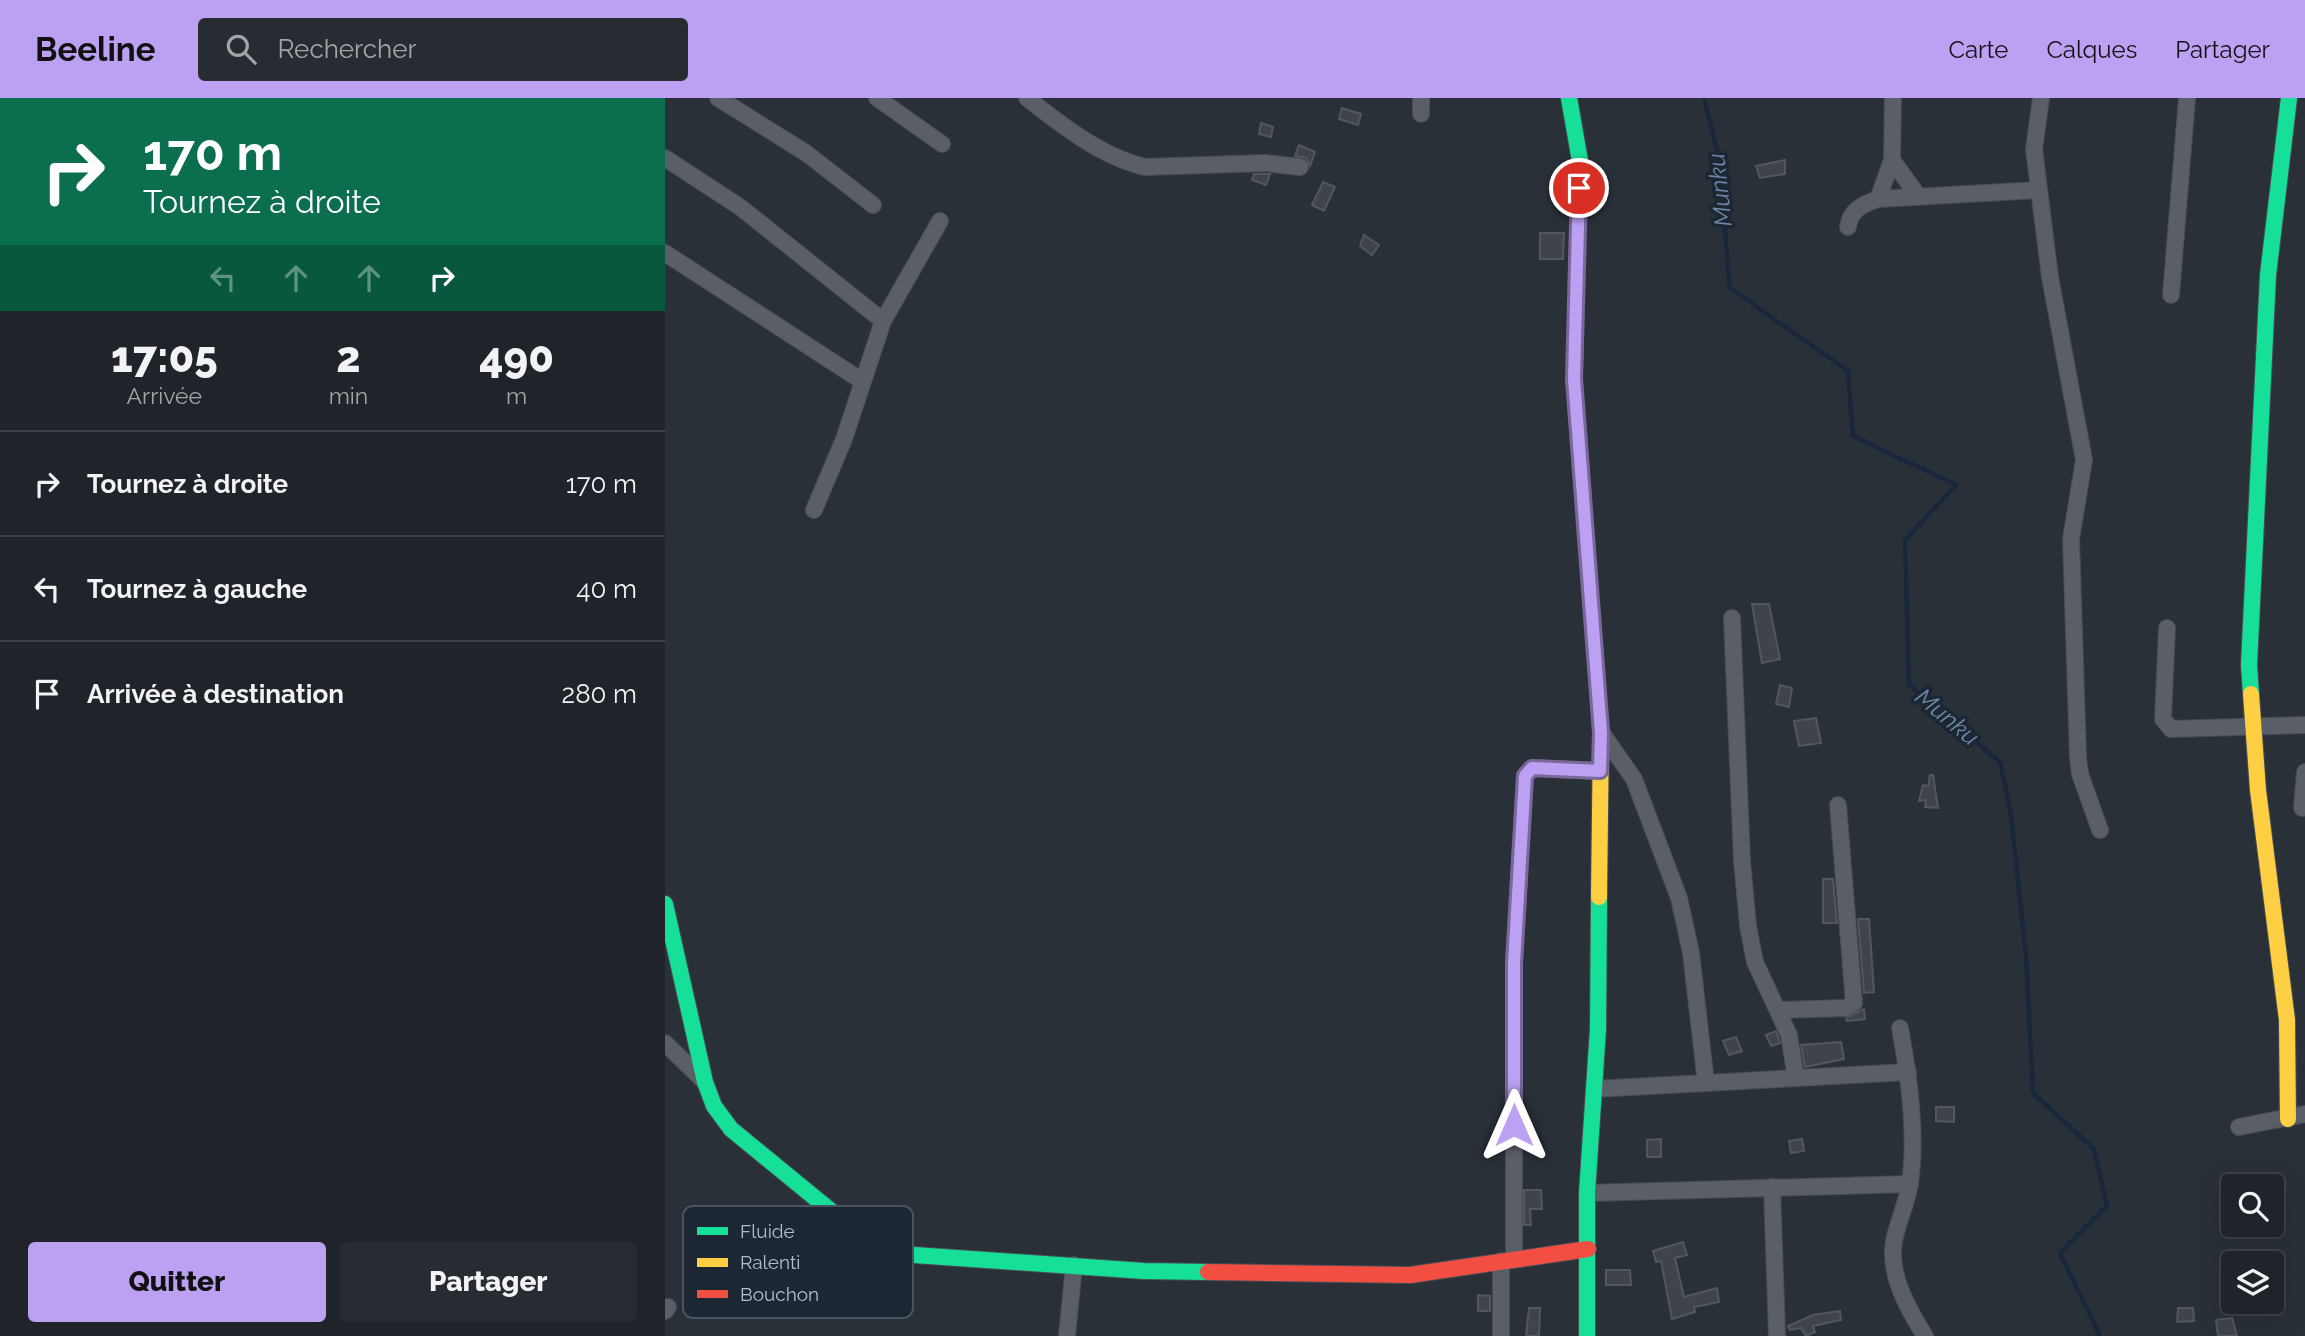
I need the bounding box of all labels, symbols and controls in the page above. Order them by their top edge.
search box [198,18,688,81]
text: Beeline [35,30,156,69]
icon: search [222,30,260,68]
text: Rechercher [278,34,417,64]
text: Carte [1949,35,2008,64]
text: Calques [2046,35,2137,64]
text: Partager [2175,35,2270,64]
text: 170 m [143,124,282,181]
icon: right [28,126,119,217]
water label: Munku [1701,152,1738,228]
pin [1549,158,1609,218]
icon: arrive [1560,169,1598,207]
text: Tournez à droite [143,183,381,220]
icon: left [204,259,242,297]
icon: ahead [277,259,315,297]
icon: ahead [350,259,388,297]
icon: right [423,259,461,297]
text: 17:05 [111,333,218,382]
text: 2 [336,333,361,382]
text: 490 [479,333,554,382]
text: Arrivée [127,382,202,409]
text: min [329,382,368,409]
text: m [506,382,527,409]
icon: right [28,465,66,503]
text: Tournez à droite [87,469,288,499]
text: 170 m [566,469,637,499]
icon: left [28,570,66,608]
text: Tournez à gauche [87,574,307,604]
text: 40 m [576,574,637,604]
icon: arrive [28,675,66,713]
text: Arrivée à destination [87,679,344,709]
text: 280 m [562,679,637,709]
water label: Munku [1910,682,1985,751]
position arrow [1477,1088,1551,1162]
map controls [2221,1174,2284,1314]
button: search [2221,1174,2284,1237]
legend [683,1206,913,1318]
text: Fluide [740,1220,795,1242]
button: Quitter [28,1242,326,1322]
button: Partager [340,1242,637,1322]
text: Ralenti [740,1251,800,1273]
button: layers [2221,1251,2284,1314]
text: Bouchon [740,1283,819,1305]

